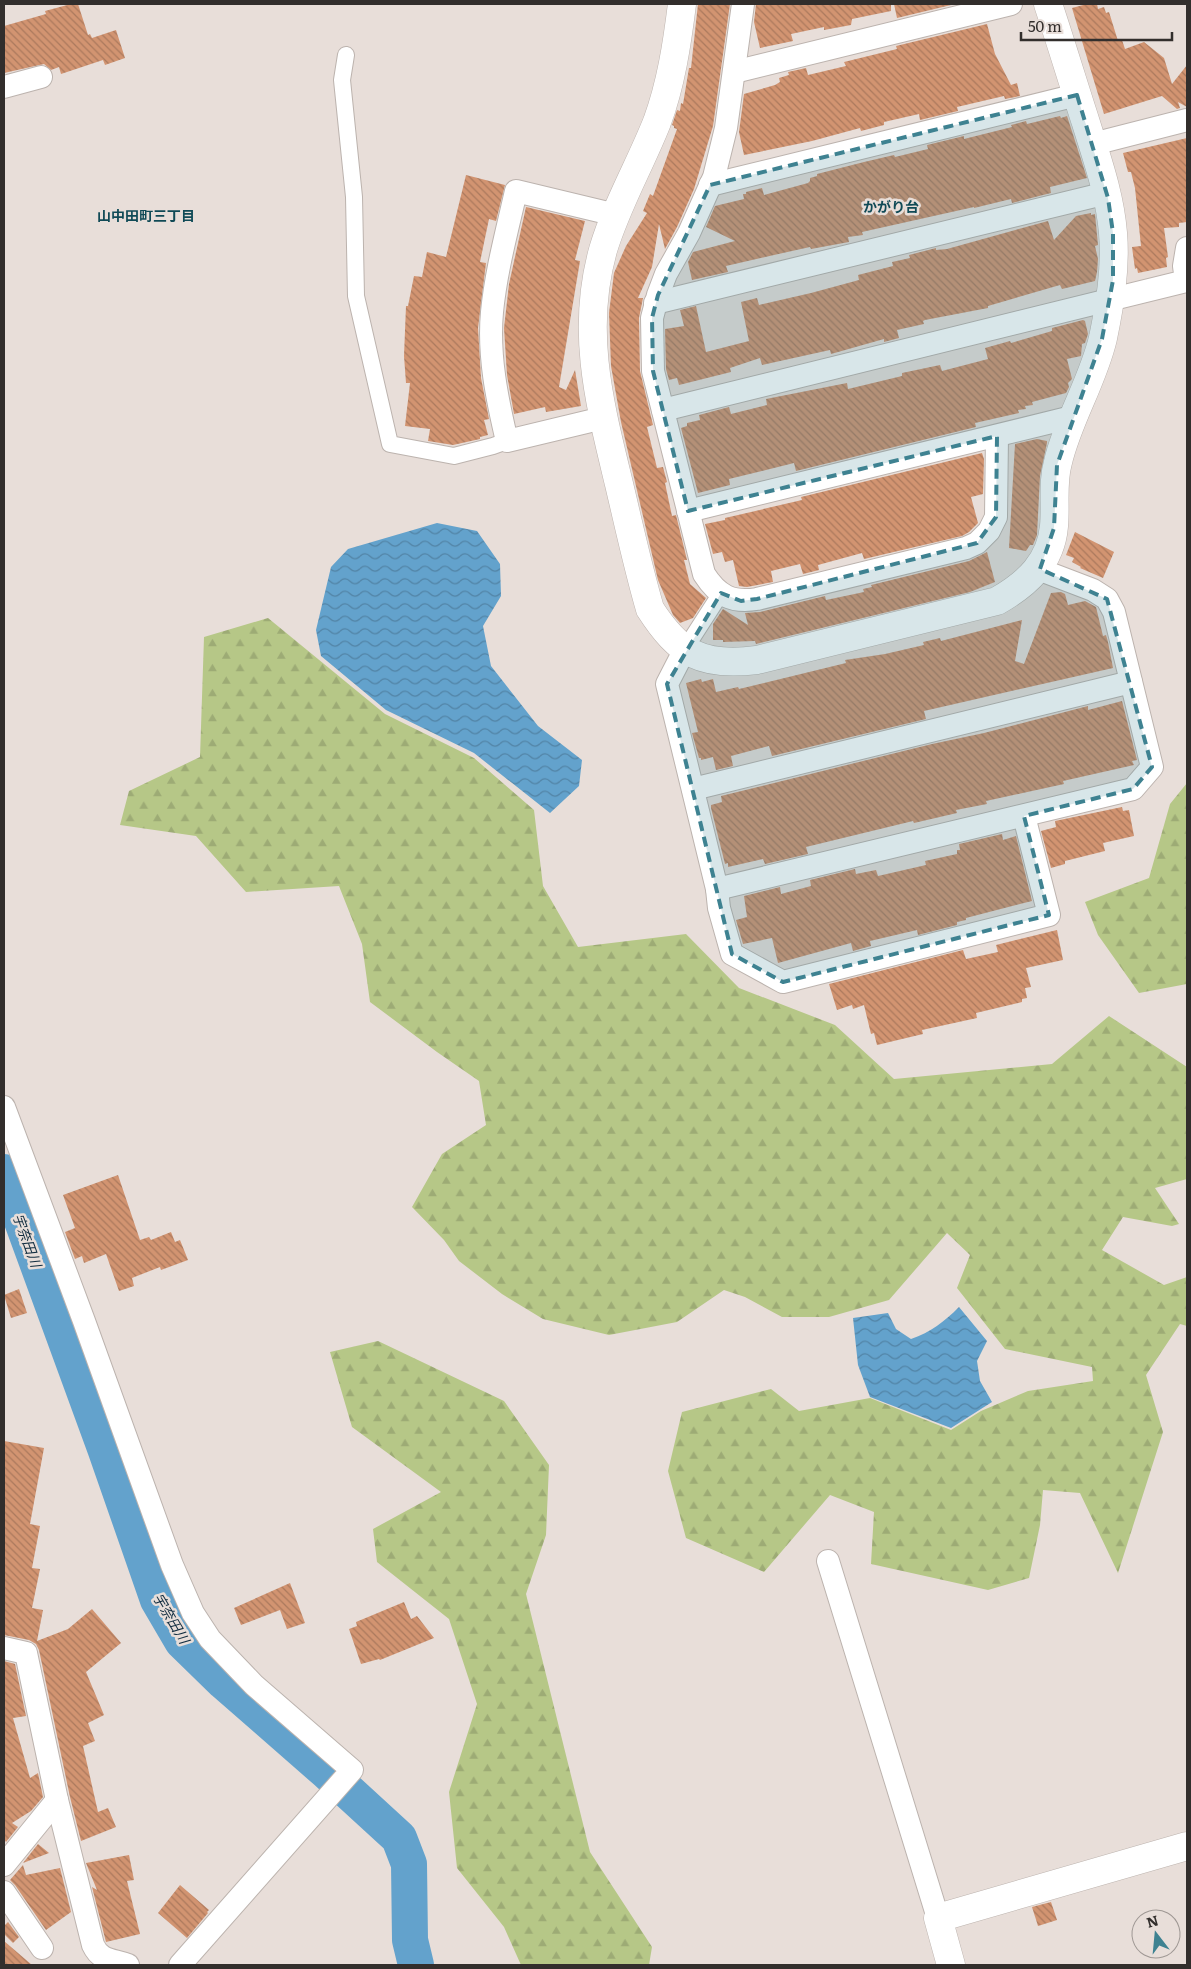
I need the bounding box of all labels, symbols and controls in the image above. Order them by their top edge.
scale bar [1021,10,1172,42]
text: 50 m [1028,14,1062,37]
district label: かがり台 [863,196,919,216]
district label: 山中田町三丁目 [97,205,195,225]
water label: 宇奈田川 [9,1210,48,1272]
water label: 宇奈田川 [149,1589,196,1649]
north arrow [1131,1909,1181,1959]
text: N [1144,1909,1161,1932]

